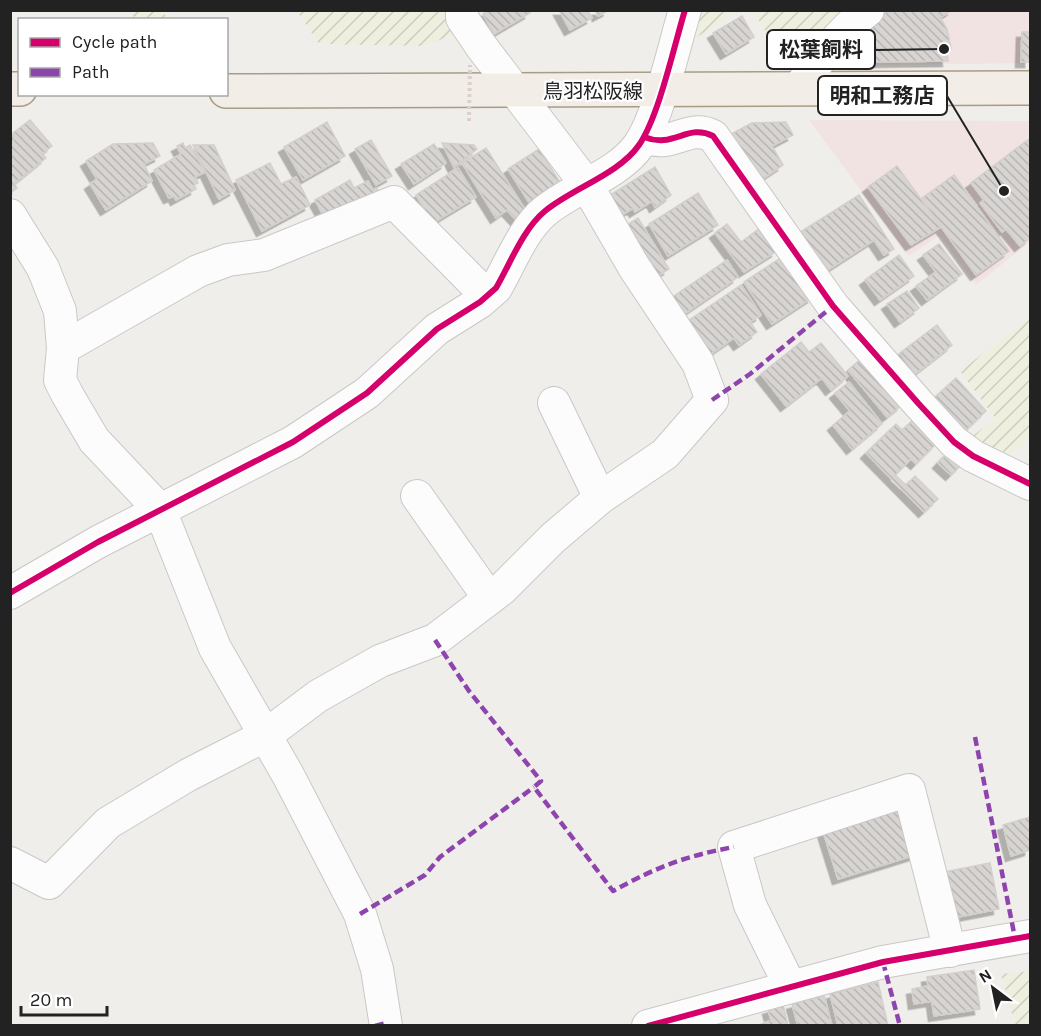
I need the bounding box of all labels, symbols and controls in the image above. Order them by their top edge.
legend [18,18,228,96]
callout: 松葉飼料 [767,30,875,69]
text: Cycle path [72,31,157,53]
text: 松葉飼料 [779,38,863,62]
text: Path [72,61,110,83]
callout: 明和工務店 [818,76,947,115]
street label: 鳥羽松阪線 [543,80,643,103]
text: 明和工務店 [830,84,935,108]
north arrow [963,958,1023,1018]
text: N [975,965,995,987]
scale bar [21,979,106,1017]
text: 20 m [30,989,72,1011]

